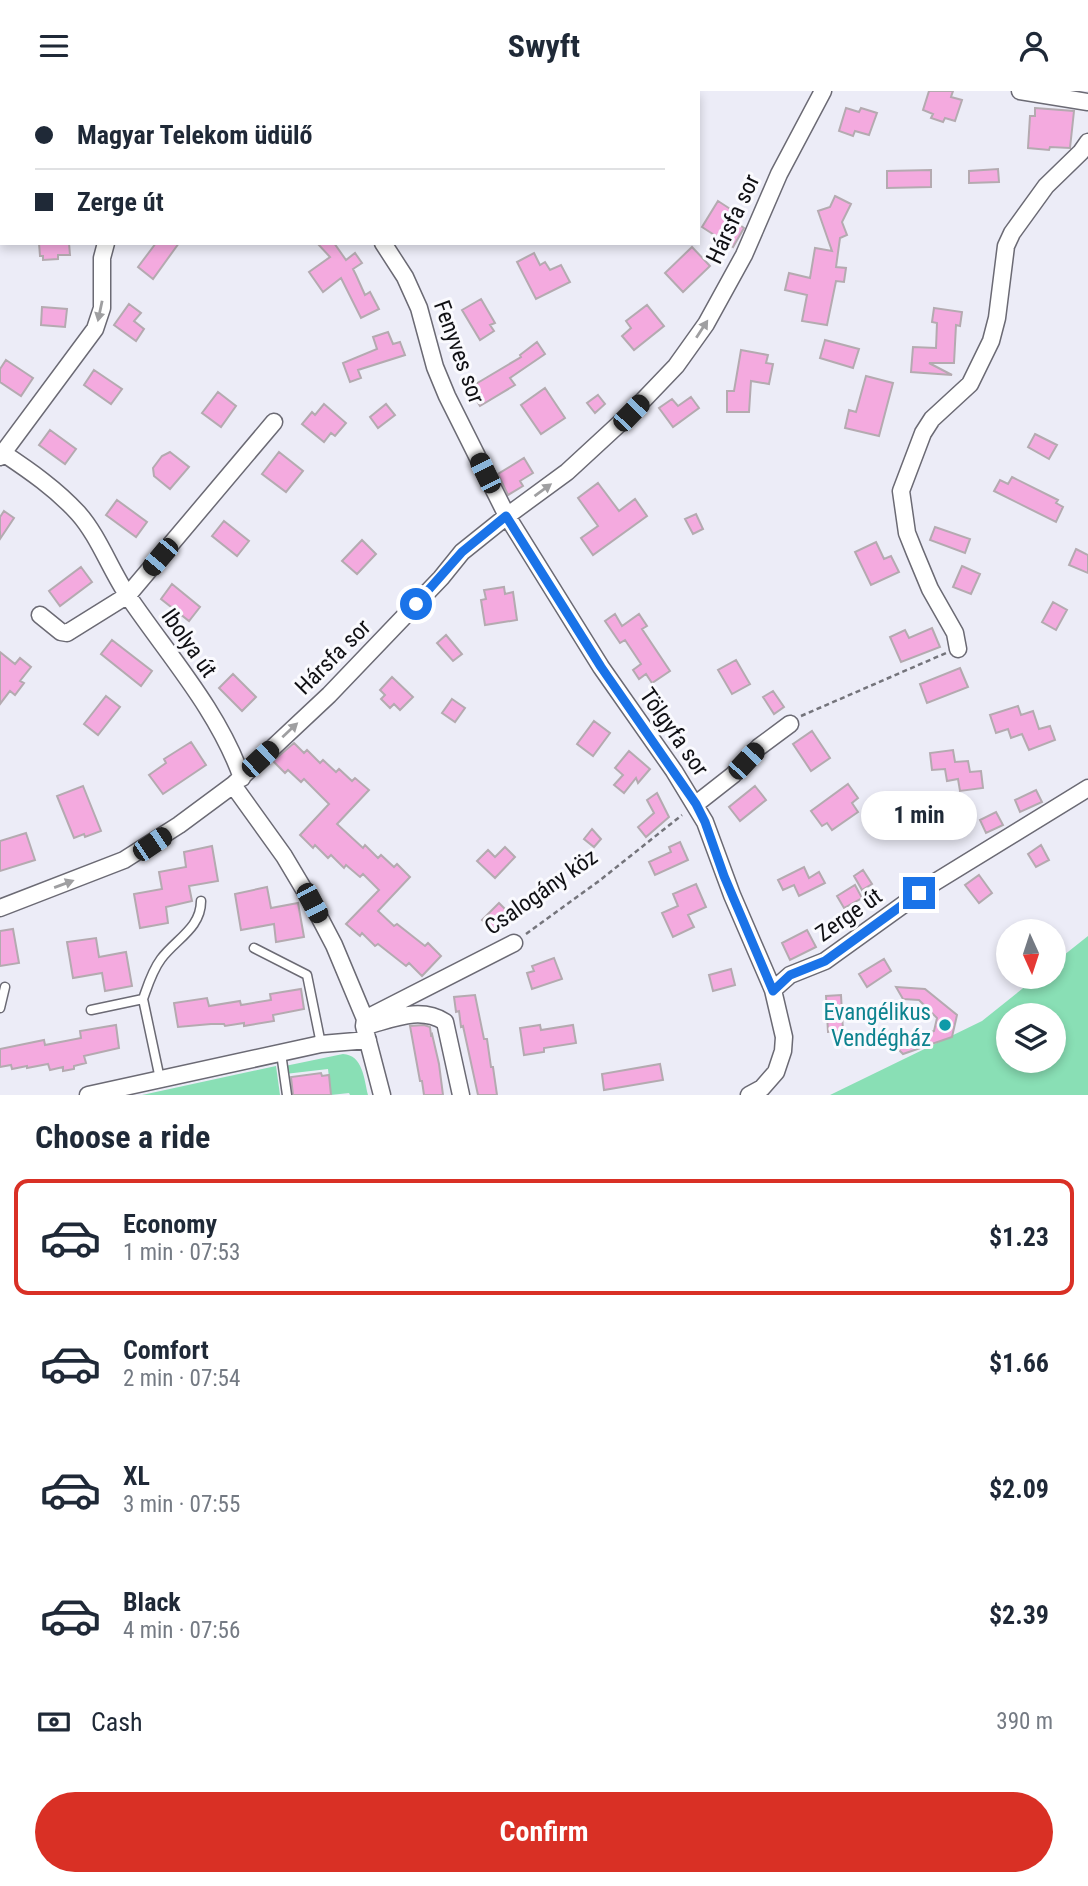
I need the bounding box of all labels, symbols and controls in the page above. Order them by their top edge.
icon: menu [35,27,73,65]
text: Swyft [508,27,580,65]
icon: person [1015,27,1053,65]
text: Magyar Telekom üdülő [77,120,313,150]
street label: Hársfa sor [701,170,765,268]
text: Zerge út [77,187,164,217]
street label: Fenyves sor [428,297,490,407]
one-way arrow [94,300,105,322]
one-way arrow [695,319,708,338]
car [609,391,654,435]
car [467,450,504,496]
one-way arrow [534,483,552,497]
car [139,534,182,580]
route start [400,588,432,620]
street label: Ibolya út [156,603,222,683]
street label: Hársfa sor [290,614,376,700]
street label: Tölgyfa sor [634,683,714,781]
one-way arrow [281,723,298,739]
car [238,737,283,781]
car [724,738,769,784]
callout: 1 min [861,791,977,841]
text: 1 min [893,802,945,829]
car [129,824,176,864]
street label: Csalogány köz [479,843,603,941]
route end [903,877,935,909]
one-way arrow [53,878,74,889]
car [293,880,332,926]
street label: Zerge út [811,883,887,947]
north arrow [996,919,1066,989]
map controls [996,919,1066,1073]
place label: Evangélikus Vendégház [823,999,931,1052]
button: layers [996,1003,1066,1073]
marker: Evangélikus Vendégház [937,1017,953,1033]
text: Choose a ride [35,1118,210,1156]
icon: car [39,1206,102,1269]
text: Economy [123,1209,217,1239]
text: $1.23 [989,1222,1049,1252]
text: 1 min · 07:53 [123,1239,240,1266]
icon: car [39,1332,102,1395]
text: Comfort [123,1335,209,1365]
text: $1.66 [989,1348,1049,1378]
text: 2 min · 07:54 [123,1365,240,1392]
icon: car [39,1458,102,1521]
text: XL [123,1461,150,1491]
text: $2.09 [989,1474,1049,1504]
text: 3 min · 07:55 [123,1491,240,1518]
icon: car [39,1584,102,1647]
text: Black [123,1587,181,1617]
text: $2.39 [989,1600,1049,1630]
text: 4 min · 07:56 [123,1617,240,1644]
icon: cash [35,1703,73,1741]
text: Cash [91,1707,143,1737]
text: 390 m [996,1708,1053,1735]
button: Confirm [35,1792,1053,1872]

